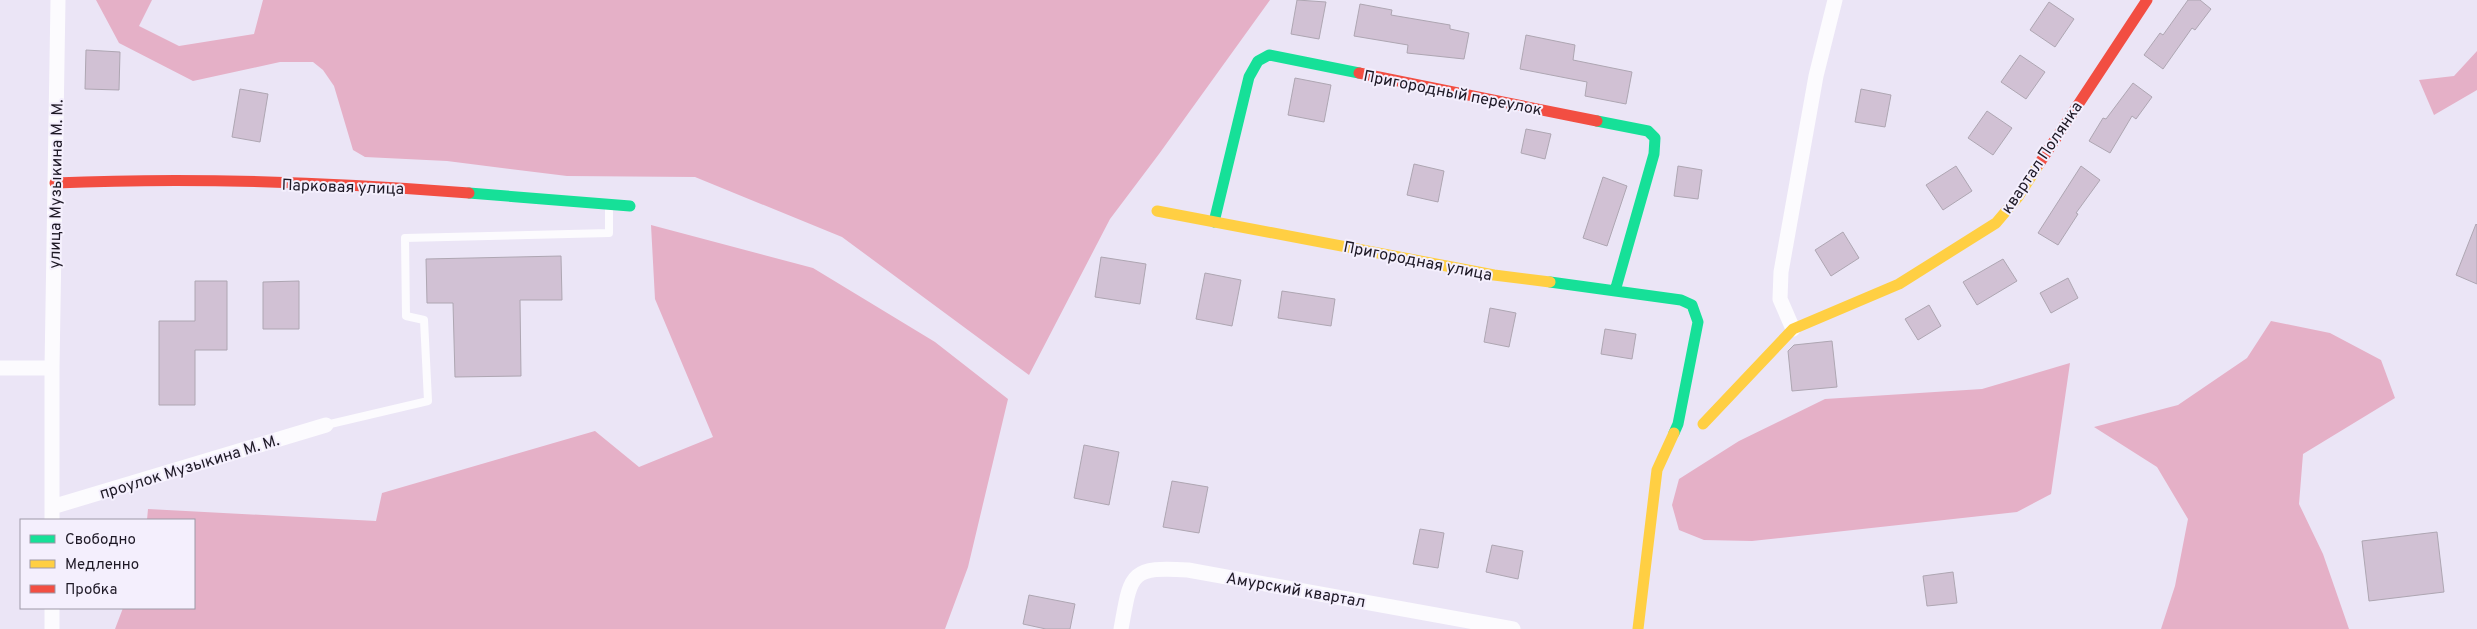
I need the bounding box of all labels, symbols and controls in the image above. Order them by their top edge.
street label: Пригородный переулок [1362,67,1544,121]
street label: квартал Полянка [1998,98,2088,218]
street label: улица Музыкина М. М. [46,99,68,269]
street label: Парковая улица [281,176,404,200]
street label: Пригородная улица [1342,238,1494,286]
street label: проулок Музыкина М. М. [97,431,282,505]
legend [20,519,195,609]
text: Свободно [65,531,136,550]
text: Медленно [65,556,139,575]
street label: Амурский квартал [1225,569,1367,613]
text: Пробка [65,581,117,600]

